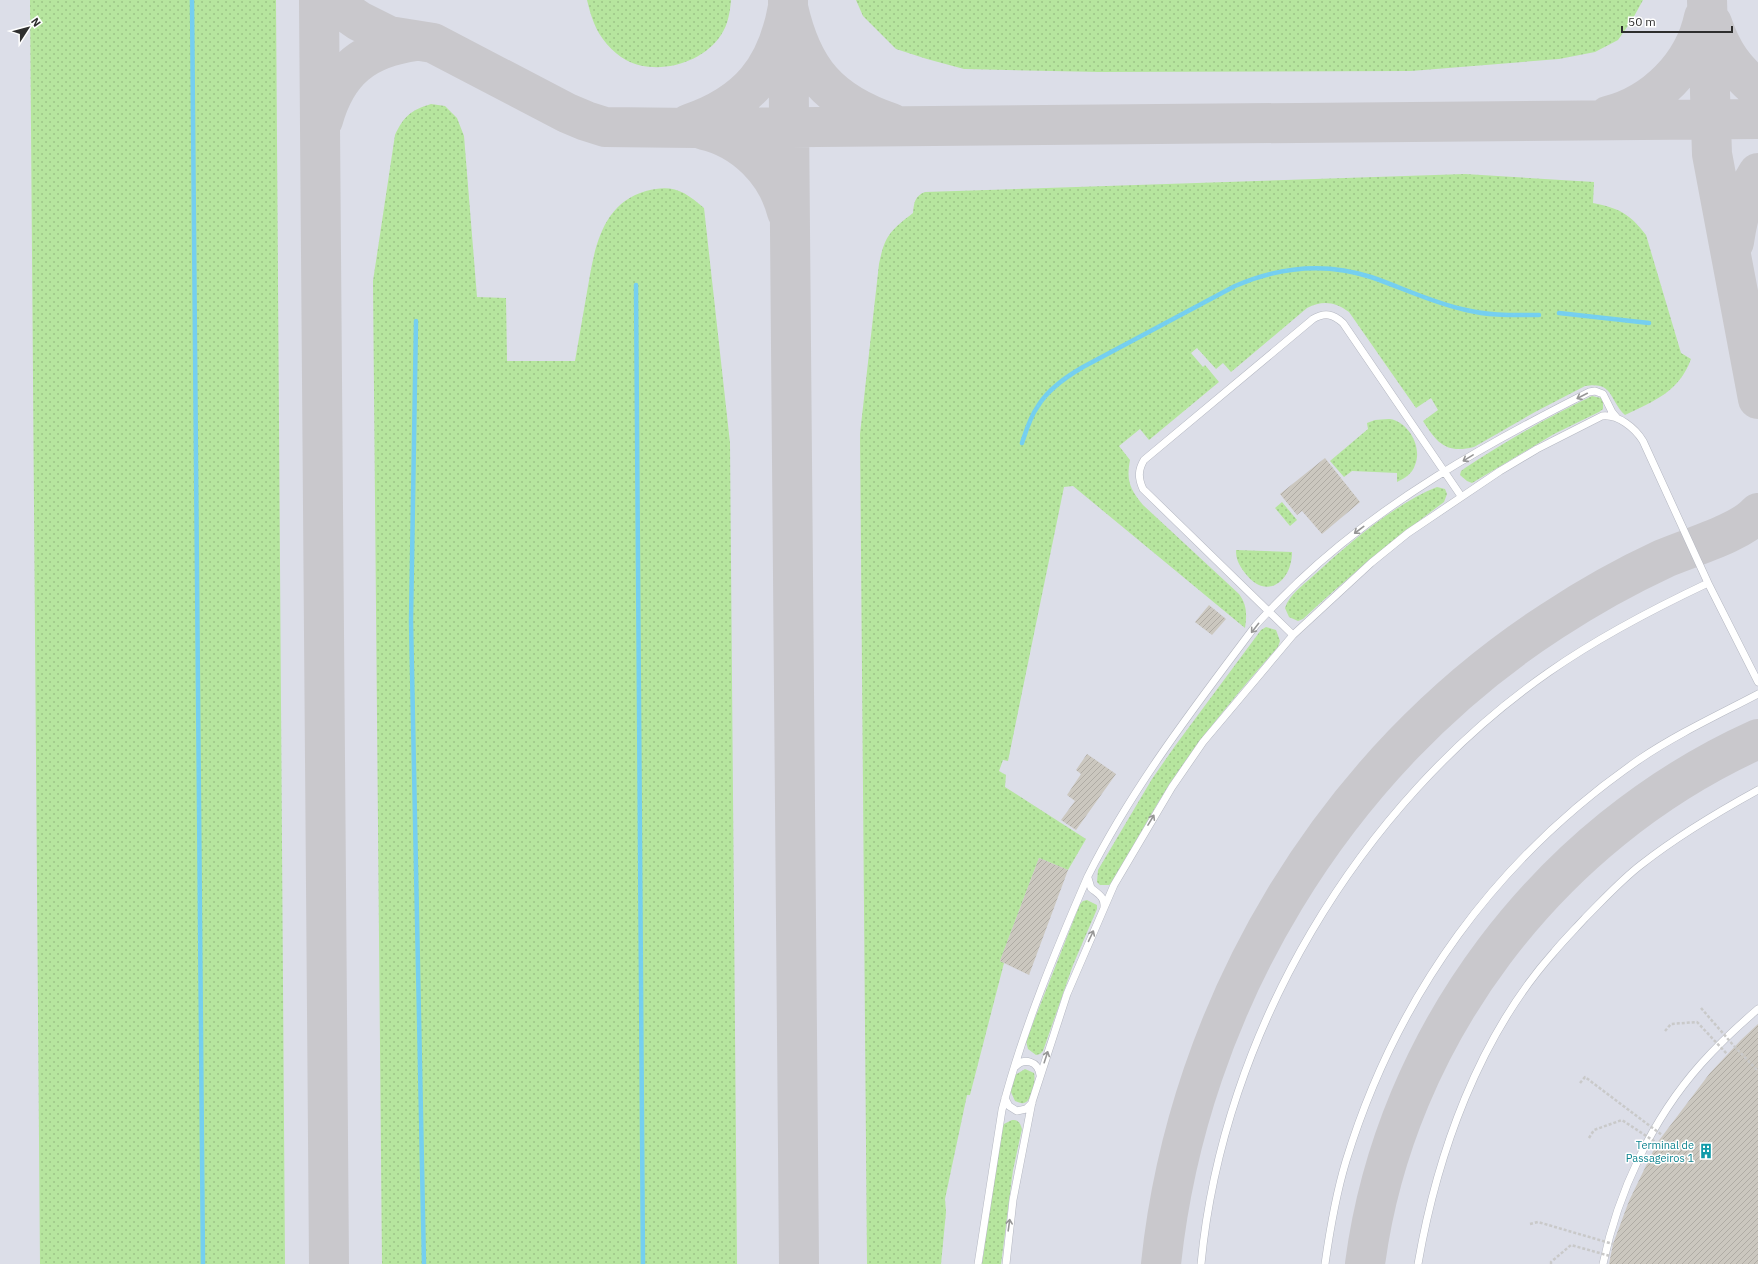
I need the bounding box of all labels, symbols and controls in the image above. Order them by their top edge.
north arrow [8,8,48,48]
scale bar [1622,8,1732,34]
text: 50 m [1628,14,1656,29]
text: N [28,15,44,29]
one-way arrow [1576,393,1588,400]
one-way arrow [1462,455,1474,463]
one-way arrow [1354,525,1365,534]
one-way arrow [1250,622,1259,633]
one-way arrow [1147,815,1155,826]
one-way arrow [1088,930,1095,942]
one-way arrow [1043,1051,1050,1064]
place label: Terminal de Passageiros 1 [1626,1138,1694,1165]
building icon: Terminal de Passageiros 1 [1697,1142,1715,1160]
one-way arrow [1005,1219,1013,1232]

